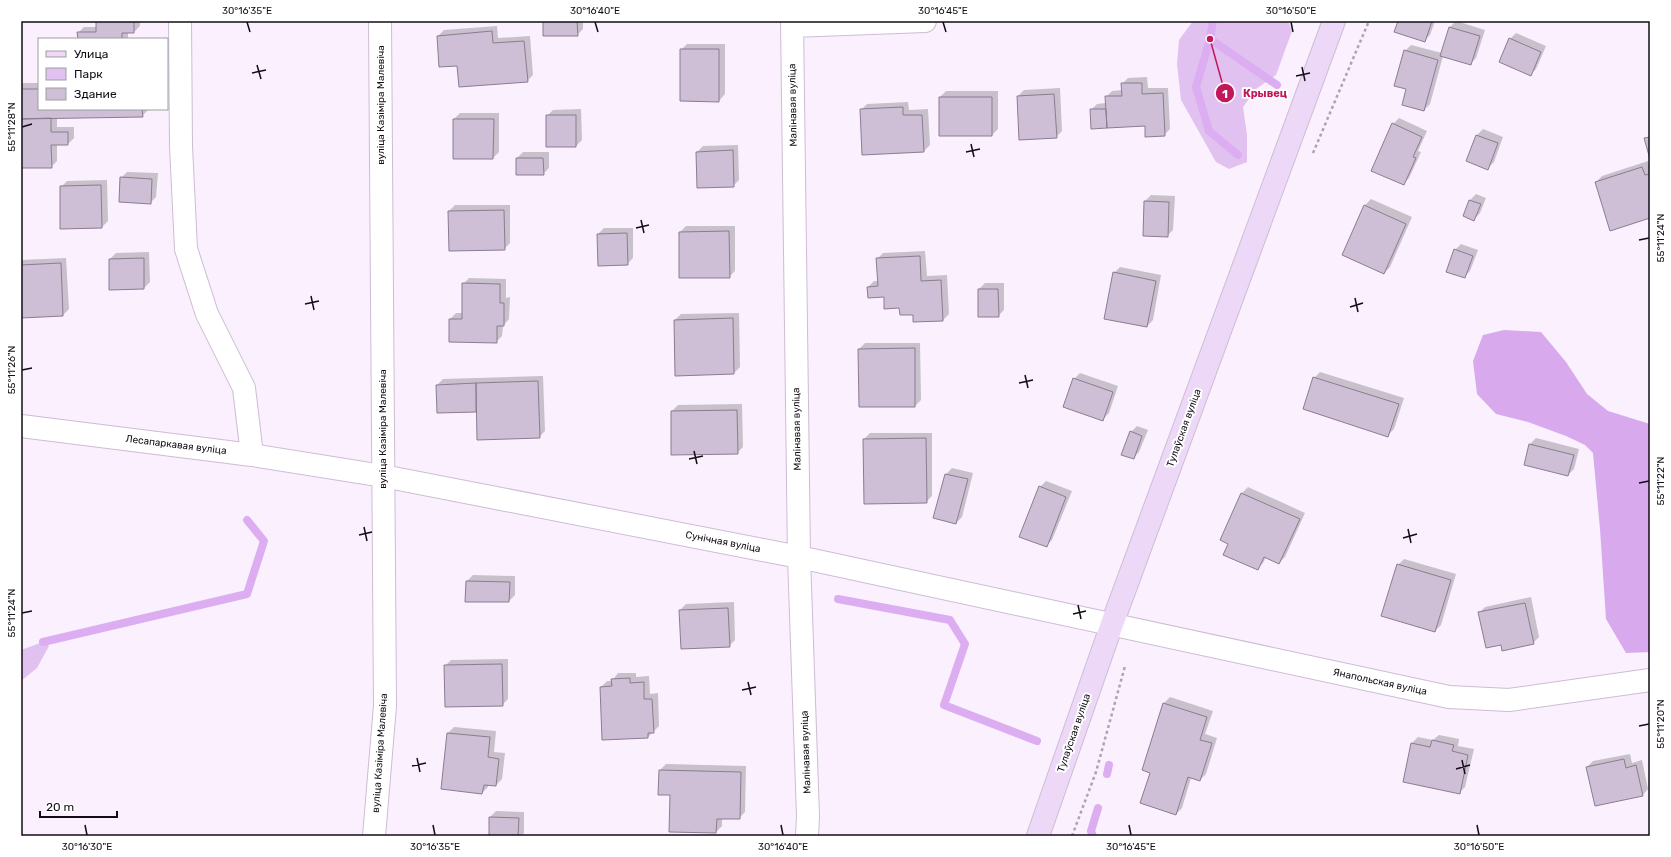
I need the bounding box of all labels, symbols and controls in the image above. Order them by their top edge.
text: 30°16'35"E [222,5,272,17]
text: 30°16'40"E [570,5,620,17]
text: 30°16'45"E [918,5,968,17]
text: 30°16'50"E [1266,5,1316,17]
legend [38,38,168,110]
street label: вуліца Казіміра Малевіча [375,45,387,165]
text: Улица [74,47,108,61]
street label: Малінавая вуліца [786,63,800,147]
text: Парк [74,67,103,81]
callout: Крывец [1215,82,1295,105]
text: Здание [74,87,117,101]
text: 1 [1222,87,1228,101]
text: Крывец [1243,87,1287,100]
text: 55°11'28"N [6,102,18,152]
text: 55°11'24"N [1655,213,1667,262]
text: 55°11'26"N [6,346,18,394]
street label: вуліца Казіміра Малевіча [377,369,389,489]
street label: Малінавая вуліца [790,387,804,471]
street label: Тулаўская вуліца [1164,387,1204,469]
street label: Лесапаркавая вуліца [125,433,227,457]
text: 55°11'22"N [1655,456,1667,505]
street label: Сунічная вуліца [684,529,762,555]
text: 55°11'24"N [6,588,18,637]
street label: Янапольская вуліца [1332,666,1428,698]
street label: Тулаўская вуліца [1055,692,1093,774]
street label: вуліца Казіміра Малевіча [370,693,390,813]
text: 55°11'20"N [1655,699,1667,749]
street label: Малінавая вуліца [799,710,813,794]
scale bar [40,793,117,819]
text: 20 m [46,800,74,814]
text: 30°16'30"E [62,841,112,853]
text: 30°16'35"E [410,841,460,853]
text: 30°16'40"E [758,841,808,853]
text: 30°16'45"E [1106,841,1156,853]
text: 30°16'50"E [1454,841,1504,853]

